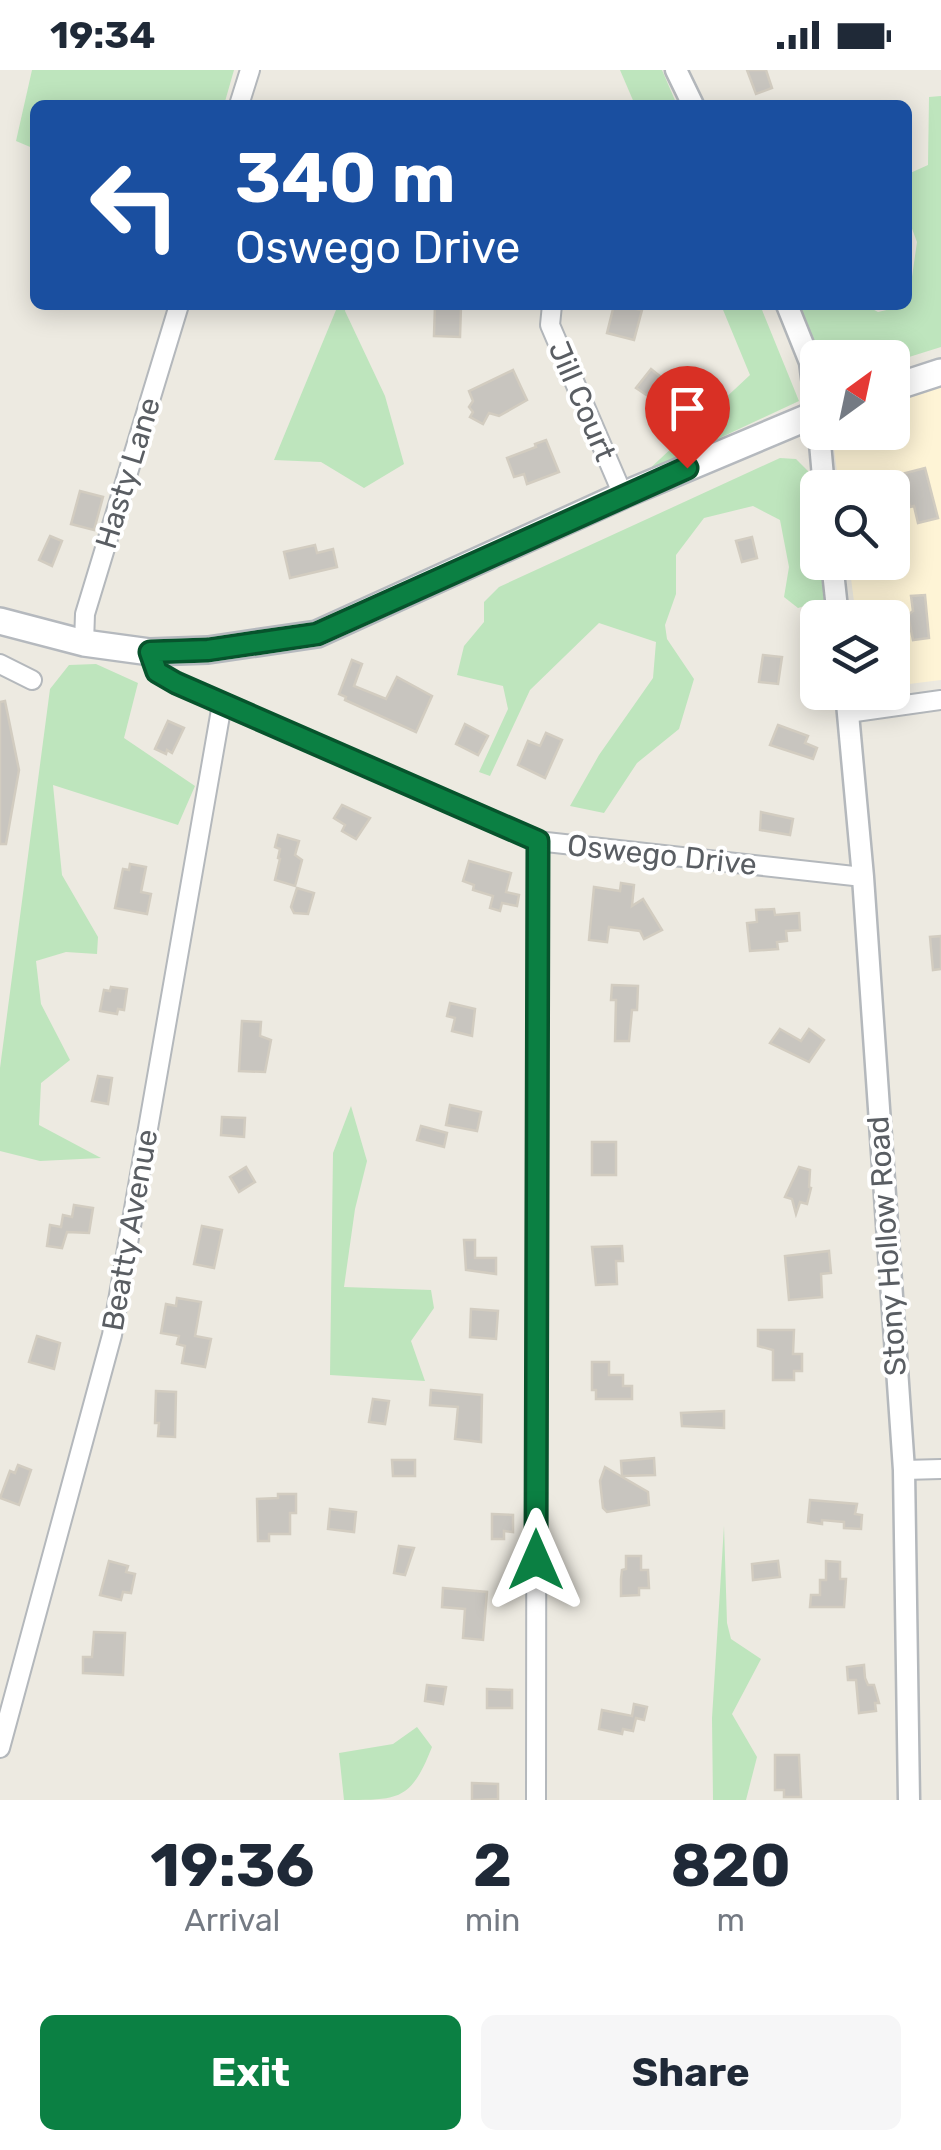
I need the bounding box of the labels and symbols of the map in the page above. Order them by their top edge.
street label: Jill Court [541,336,623,467]
north arrow [800,340,910,450]
pin [645,366,730,469]
street label: Hasty Lane [88,393,168,553]
street label: Oswego Drive [565,827,759,883]
street label: Stony Hollow Road [860,1115,914,1377]
street label: Beatty Avenue [95,1126,165,1334]
position arrow [484,1508,588,1612]

